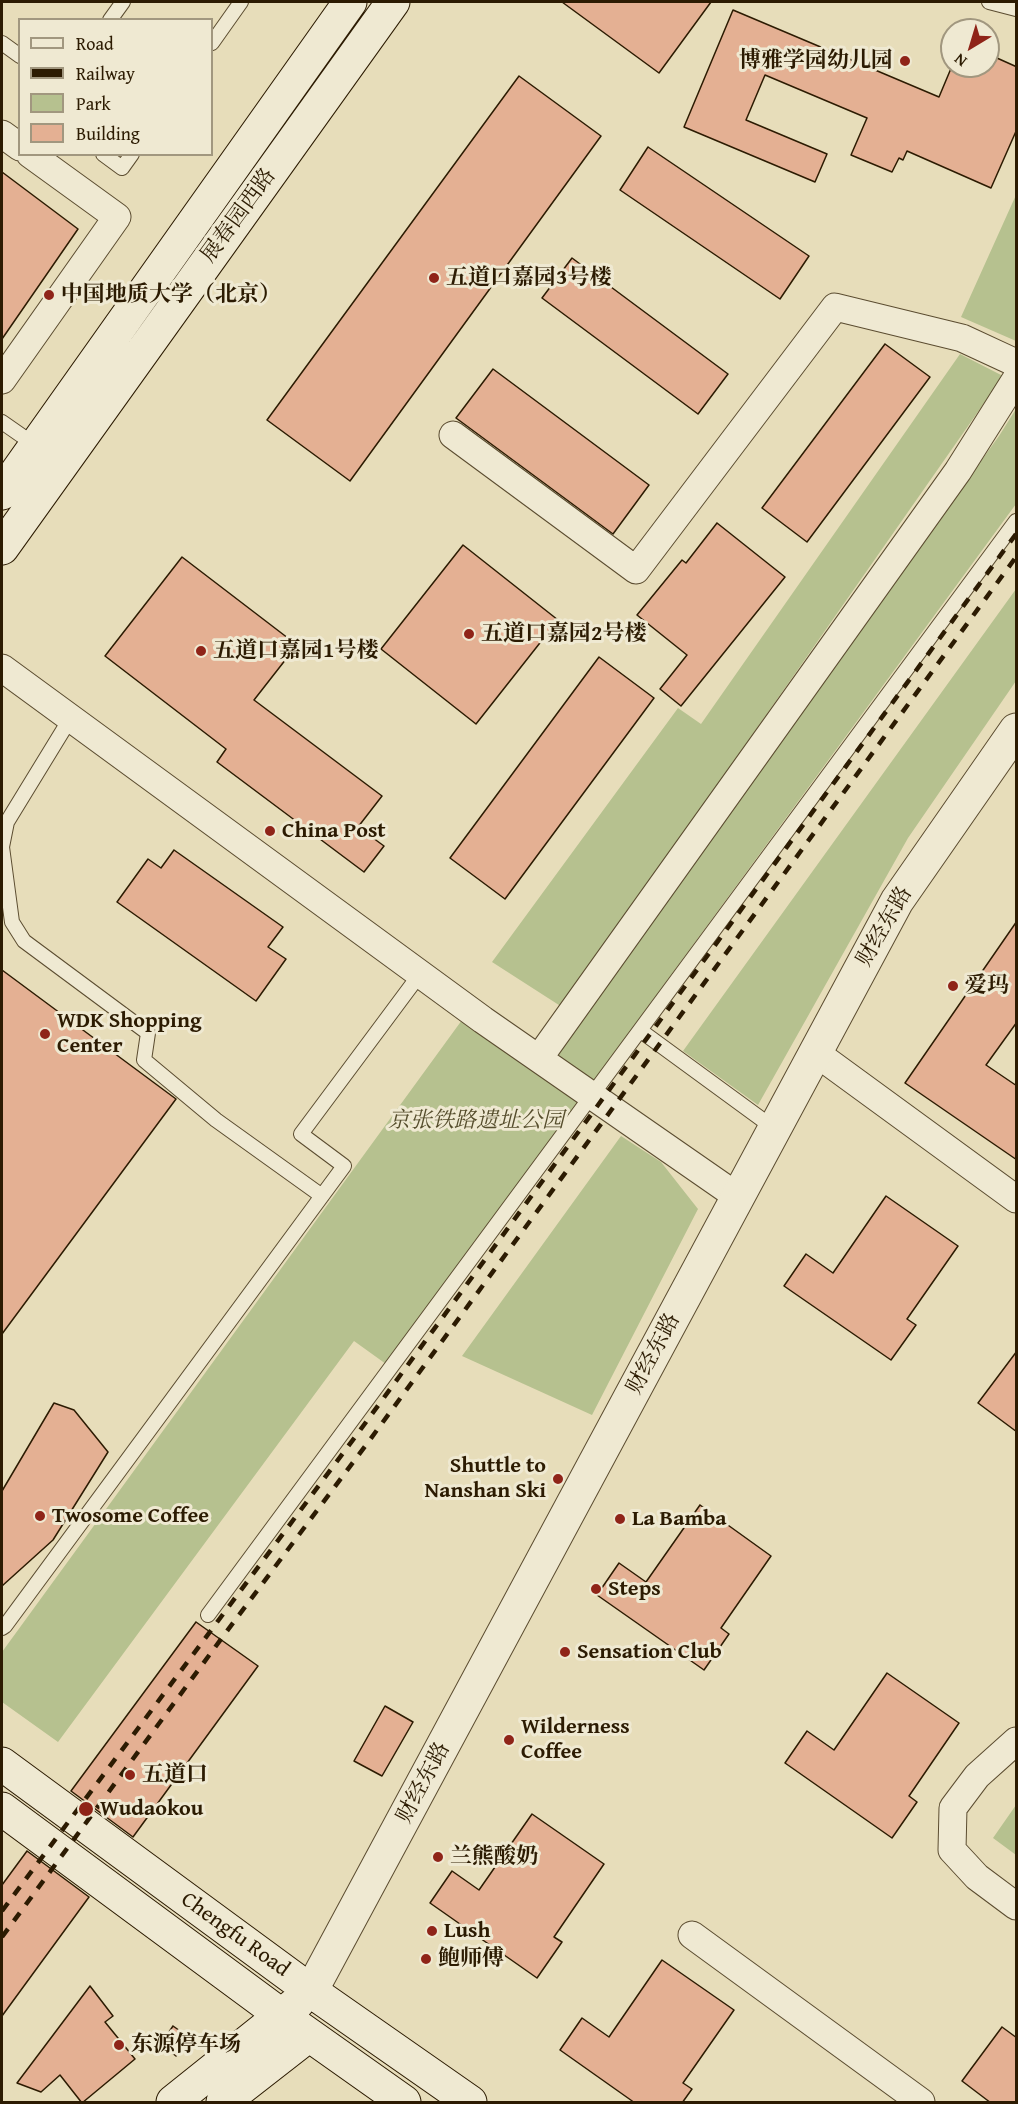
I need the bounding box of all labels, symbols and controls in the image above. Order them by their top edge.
legend [18,18,213,156]
north arrow [940,18,1000,78]
text: Road [76,30,114,57]
place label: 博雅学园幼儿园 [739,48,893,74]
text: N [949,48,972,73]
marker: 博雅学园幼儿园 [898,54,912,68]
text: Railway [76,60,135,87]
text: Park [76,90,111,117]
text: Building [76,120,140,147]
street label: 展春园西路 [196,164,282,268]
place label: 五道口嘉园3号楼 [446,265,611,291]
marker: 五道口嘉园3号楼 [427,271,441,285]
place label: 中国地质大学（北京） [61,282,281,308]
marker: 中国地质大学（北京） [42,288,56,302]
place label: 五道口嘉园2号楼 [481,621,646,647]
marker: 五道口嘉园2号楼 [462,627,476,641]
place label: 五道口嘉园1号楼 [213,638,378,664]
marker: 五道口嘉园1号楼 [194,644,208,658]
place label: China Post [282,818,386,844]
marker: China Post [263,824,277,838]
street label: 财经东路 [852,882,918,972]
place label: 爱玛 [965,973,1009,999]
marker: 爱玛 [946,979,960,993]
place label: WDK Shopping Center [57,1008,201,1060]
marker: WDK Shopping Center [38,1027,52,1041]
park label: 京张铁路遗址公园 [388,1108,564,1134]
street label: 财经东路 [622,1309,686,1399]
place label: Shuttle to Nanshan Ski [425,1453,546,1504]
marker: Shuttle to Nanshan Ski [551,1472,565,1486]
place label: Twosome Coffee [52,1503,209,1529]
place label: La Bamba [632,1506,727,1532]
marker: Twosome Coffee [33,1509,47,1523]
marker: La Bamba [613,1512,627,1526]
place label: Steps [608,1576,661,1602]
marker: Steps [589,1582,603,1596]
place label: Sensation Club [577,1639,722,1665]
marker: Sensation Club [558,1645,572,1659]
place label: Wilderness Coffee [521,1714,630,1766]
marker: Wilderness Coffee [502,1733,516,1747]
street label: 财经东路 [392,1738,456,1828]
place label: 五道口 [142,1762,208,1788]
marker: 五道口 [123,1768,137,1782]
place label: Wudaokou [100,1796,203,1822]
marker: Wudaokou [77,1800,95,1818]
place label: 兰熊酸奶 [450,1844,538,1870]
marker: 兰熊酸奶 [431,1850,445,1864]
street label: Chengfu Road [176,1887,294,1983]
place label: Lush [444,1918,491,1944]
marker: Lush [425,1924,439,1938]
place label: 鲍师傅 [438,1946,504,1972]
marker: 鲍师傅 [419,1952,433,1966]
place label: 东源停车场 [131,2032,241,2058]
marker: 东源停车场 [112,2038,126,2052]

